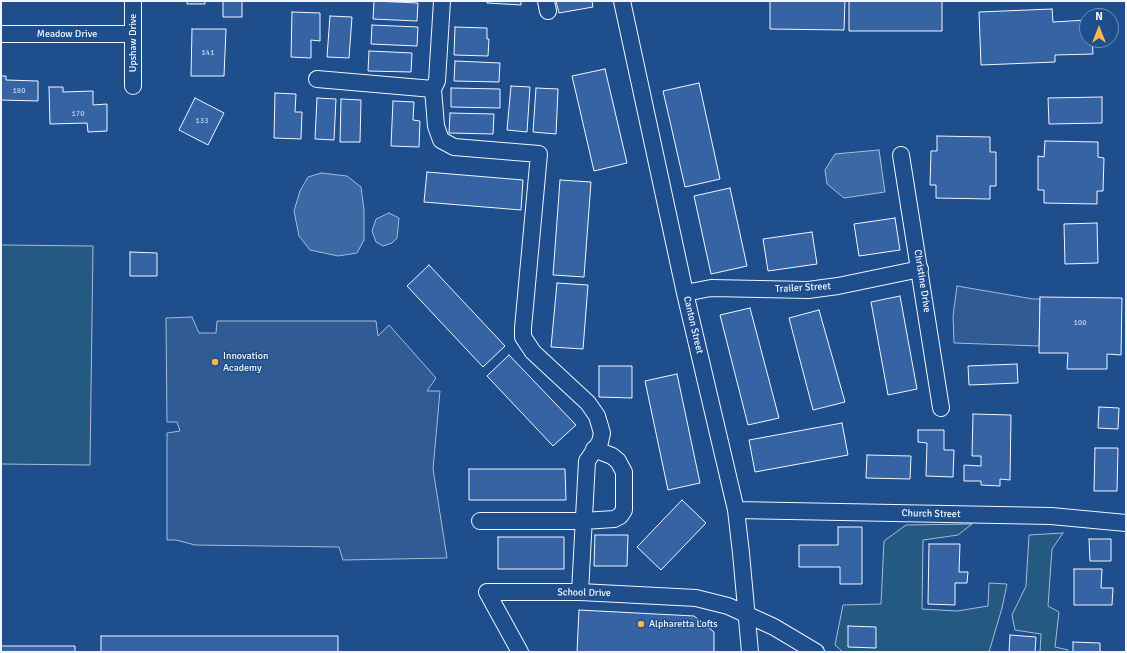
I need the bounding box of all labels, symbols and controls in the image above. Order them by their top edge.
north arrow [1079,8,1119,48]
text: N [1095,10,1103,23]
street label: Upshaw Drive [127,14,139,72]
street label: Meadow Drive [37,28,97,40]
house number: 141 [202,48,214,58]
house number: 180 [13,86,25,96]
house number: 170 [72,109,84,119]
house number: 133 [196,116,208,126]
street label: Christine Drive [911,249,933,313]
street label: Trailer Street [775,281,831,295]
street label: Canton Street [681,295,705,355]
house number: 100 [1074,318,1086,328]
place label: Innovation Academy [223,350,268,374]
marker: Innovation Academy [210,357,220,367]
street label: Church Street [901,507,961,521]
street label: School Drive [557,587,611,599]
place label: Alpharetta Lofts [649,618,718,630]
marker: Alpharetta Lofts [636,619,646,629]

